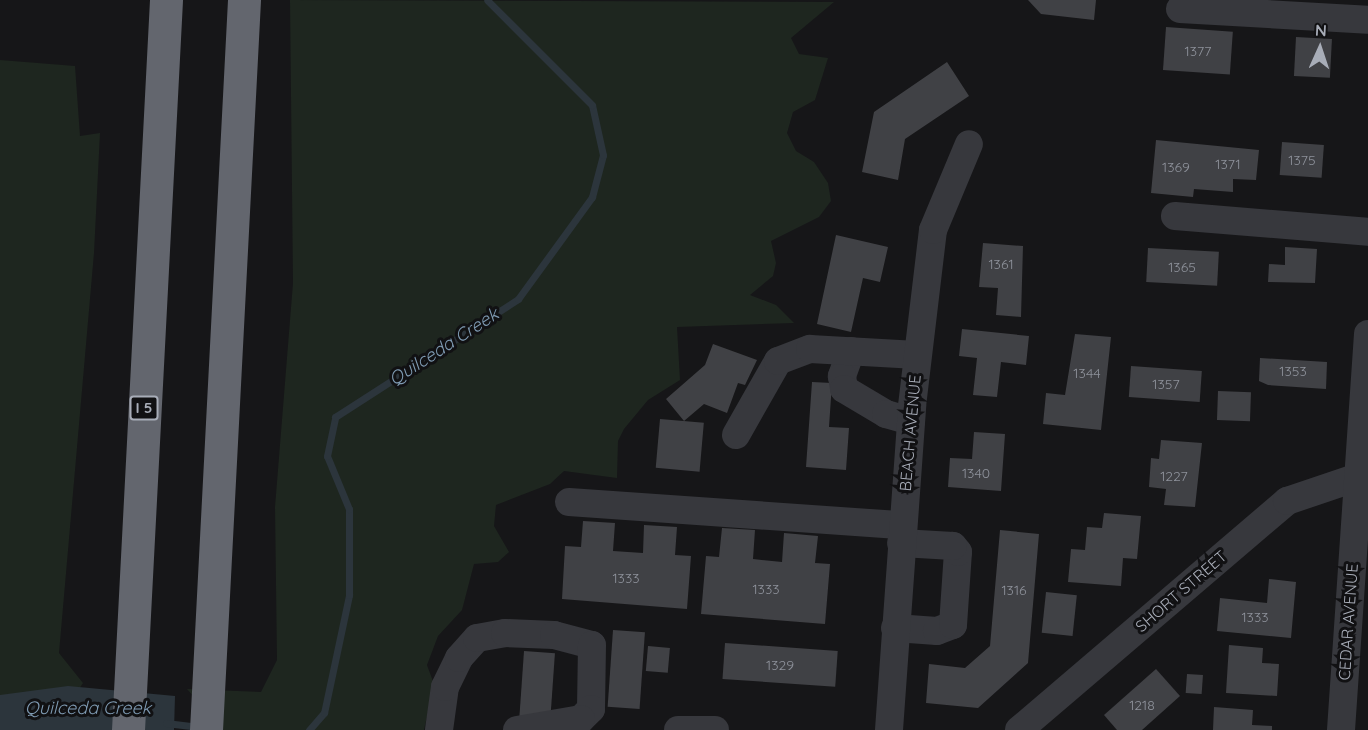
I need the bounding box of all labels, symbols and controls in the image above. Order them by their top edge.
north arrow [1290,18,1350,78]
text: N [1315,20,1327,40]
house number: 1377 [1185,43,1211,59]
house number: 1375 [1288,152,1316,168]
house number: 1371 [1215,156,1241,172]
house number: 1369 [1162,159,1190,175]
house number: 1361 [988,256,1014,272]
house number: 1365 [1168,259,1196,275]
water label: Quilceda Creek [385,303,503,391]
house number: 1353 [1279,363,1307,379]
house number: 1344 [1073,365,1101,381]
street label: BEACH AVENUE [895,374,925,492]
house number: 1357 [1152,376,1180,392]
road number: I 5 [129,396,159,420]
house number: 1340 [962,465,990,481]
house number: 1227 [1160,468,1188,484]
street label: SHORT STREET [1131,546,1231,636]
street label: CEDAR AVENUE [1334,563,1362,681]
house number: 1333 [612,570,640,586]
house number: 1333 [752,581,780,597]
house number: 1316 [1001,582,1027,598]
house number: 1333 [1241,609,1269,625]
house number: 1329 [766,657,794,673]
water label: Quilceda Creek [25,697,151,719]
house number: 1218 [1129,697,1155,713]

